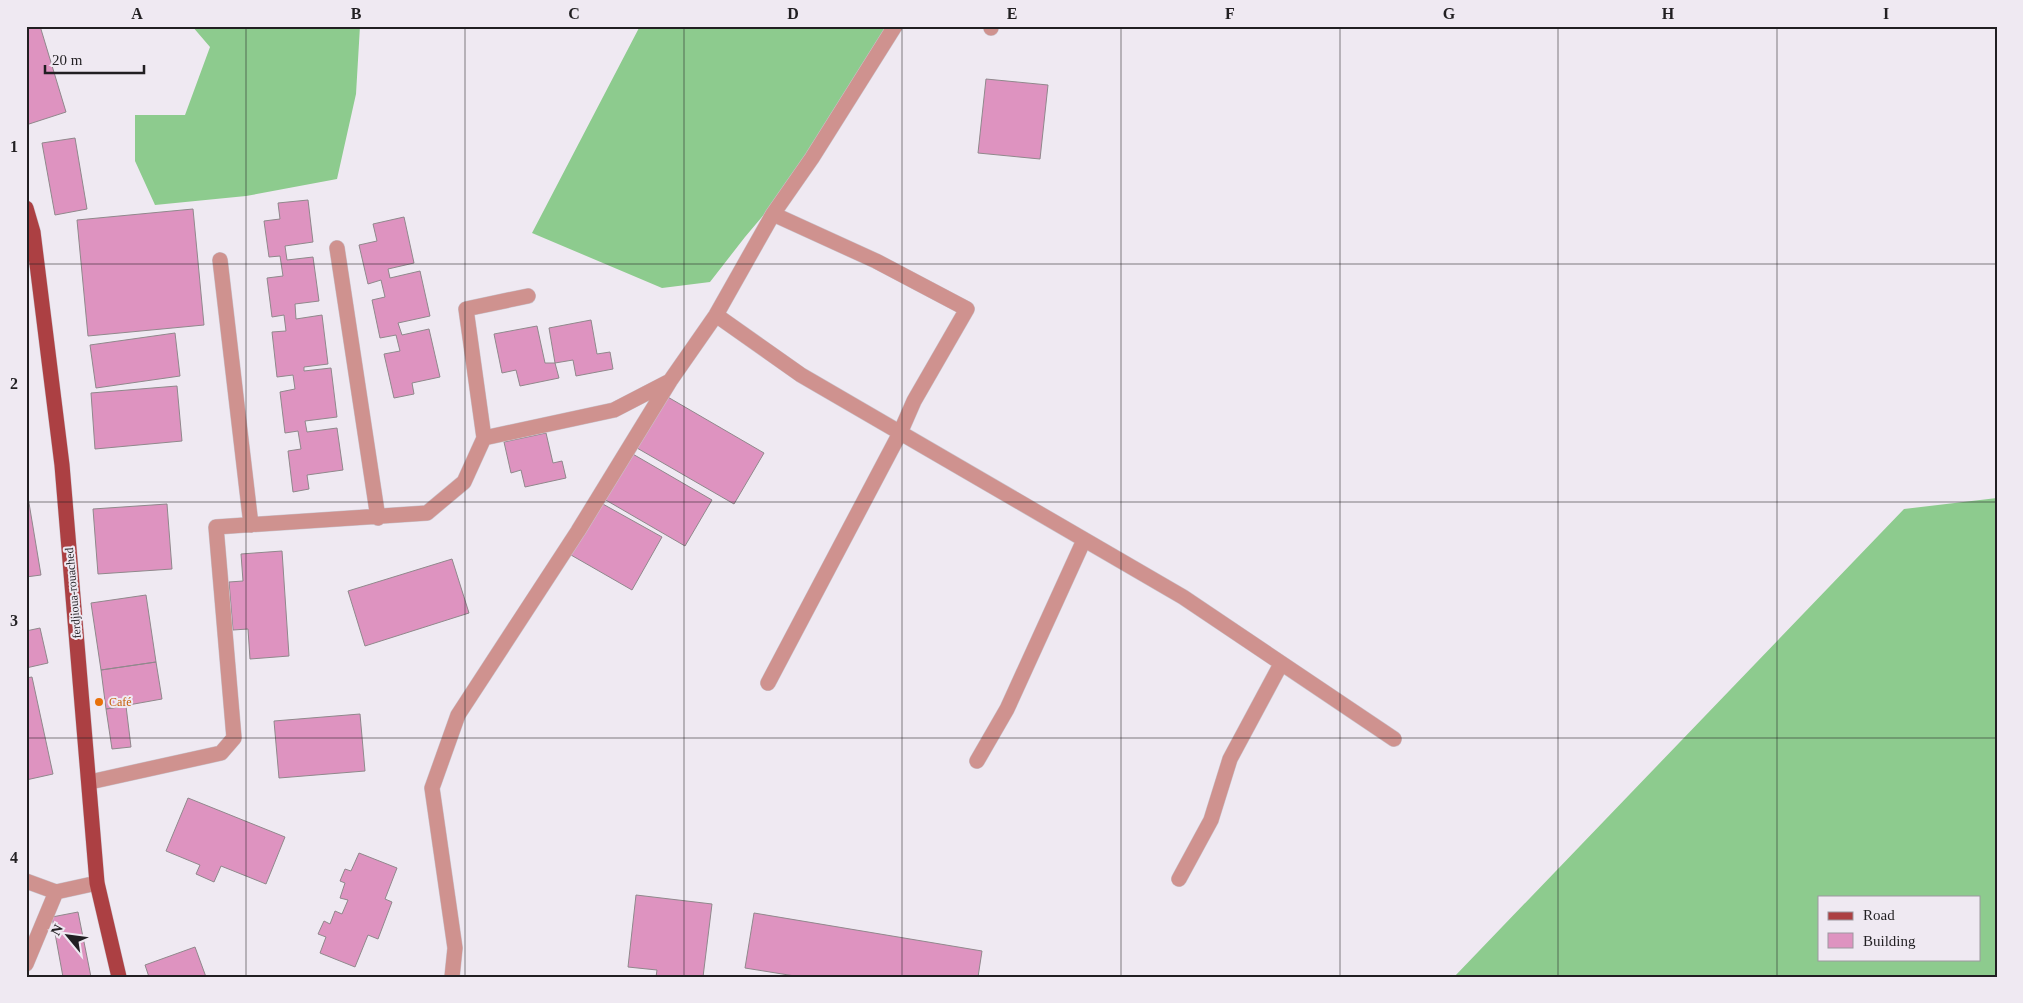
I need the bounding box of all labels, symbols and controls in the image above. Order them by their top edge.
text: A [131,5,143,22]
text: B [351,5,362,22]
text: C [568,5,580,22]
text: D [787,5,799,22]
text: E [1007,5,1017,22]
text: F [1225,5,1235,22]
text: G [1443,5,1456,22]
text: H [1662,5,1675,22]
text: I [1883,5,1889,22]
scale bar [45,42,144,74]
text: 20 m [52,52,83,68]
text: 1 [10,138,18,155]
text: 2 [10,375,18,392]
street label: ferdjioua-rouached [62,547,84,639]
text: 3 [10,612,18,629]
place label: Café [109,695,132,709]
marker: Café [93,696,105,708]
text: 4 [10,849,18,866]
legend [1818,896,1980,960]
text: Road [1863,907,1895,923]
north arrow [42,910,92,960]
text: N [48,922,66,938]
text: Building [1863,933,1916,949]

